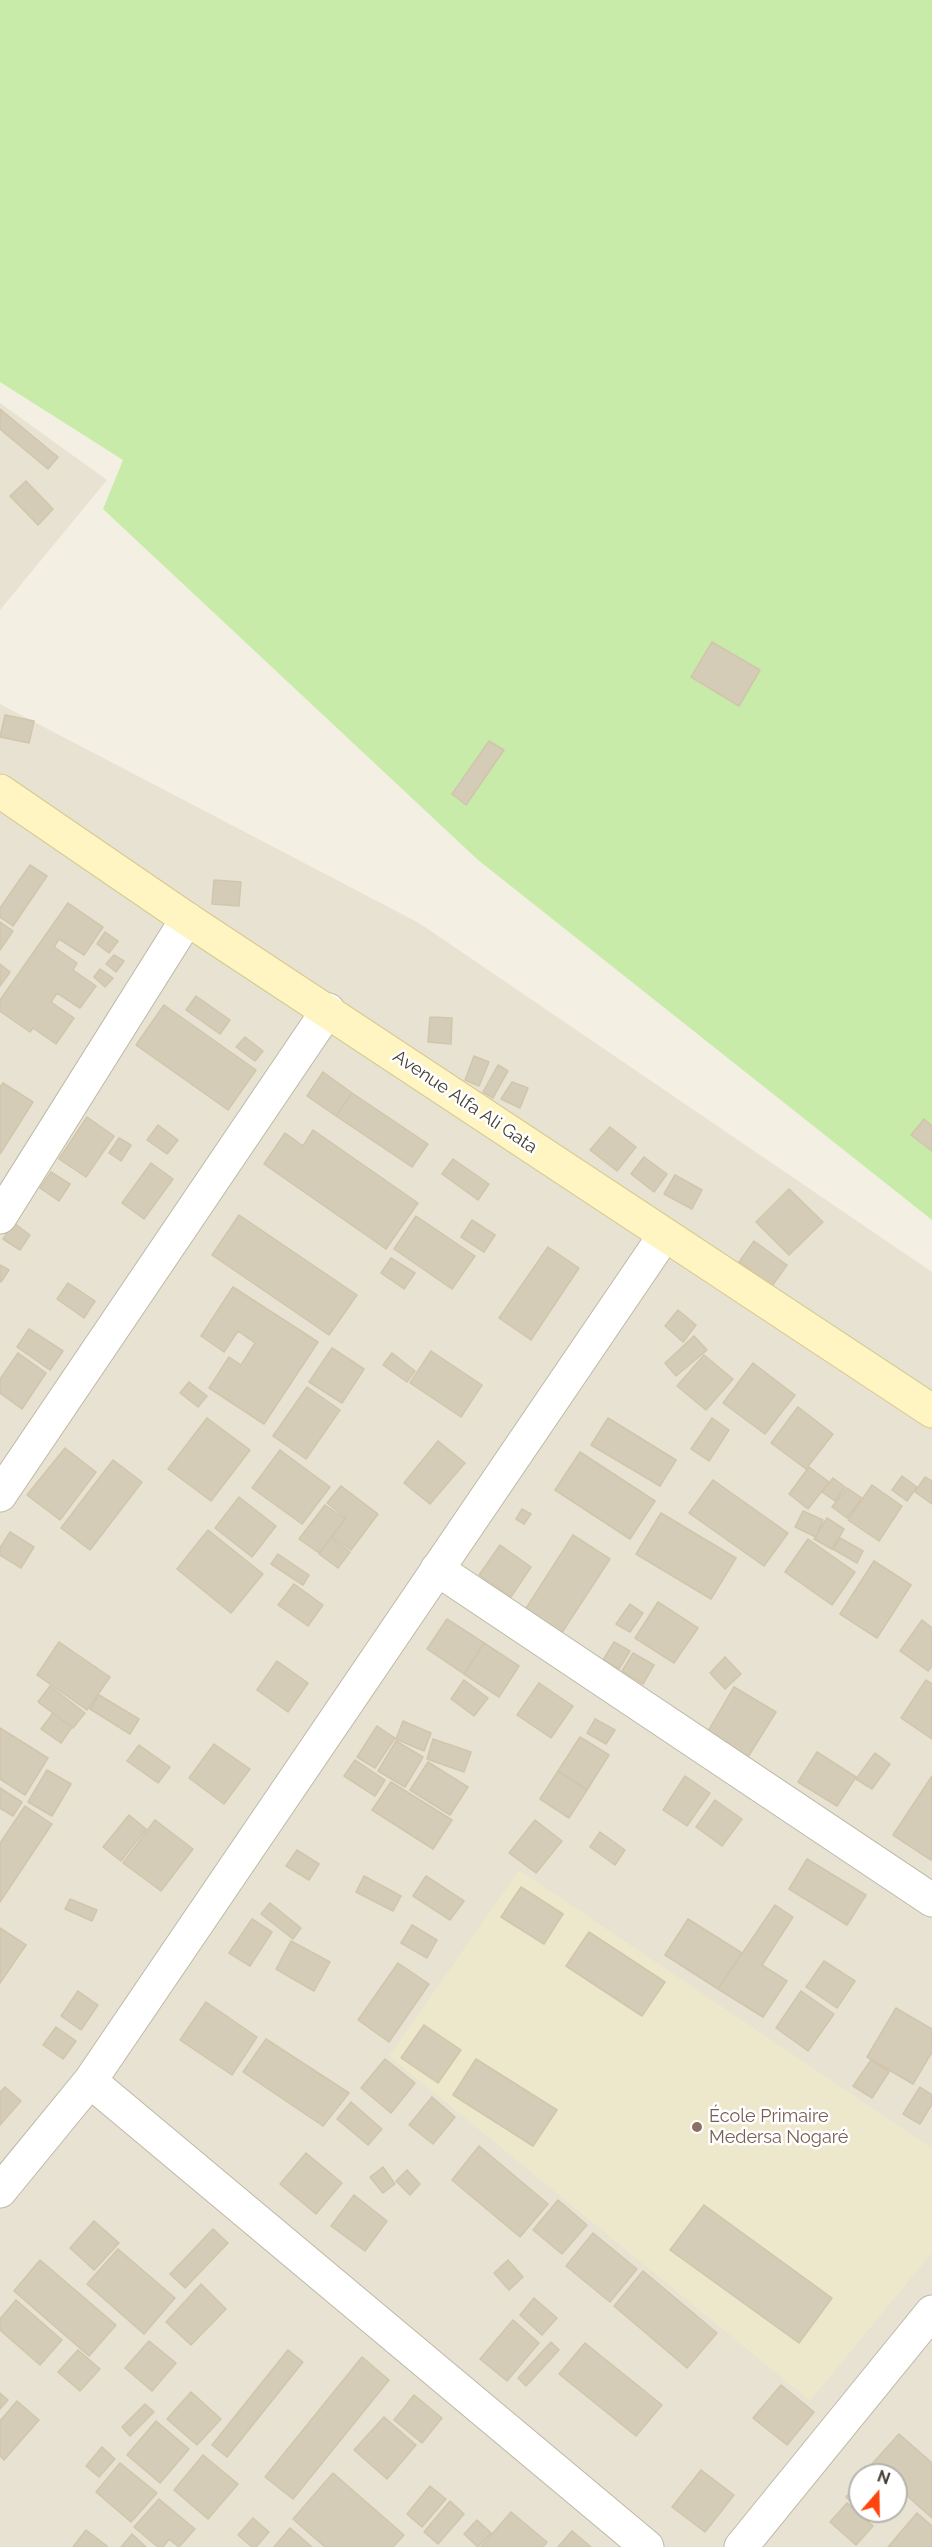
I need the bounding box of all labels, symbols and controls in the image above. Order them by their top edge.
street label: Avenue Alfa Ali Gata [389,1046,541,1158]
place label: École Primaire Medersa Nogaré [709,2106,848,2148]
marker: École Primaire Medersa Nogaré [690,2120,704,2134]
north arrow [848,2463,908,2523]
text: N [875,2466,893,2489]

